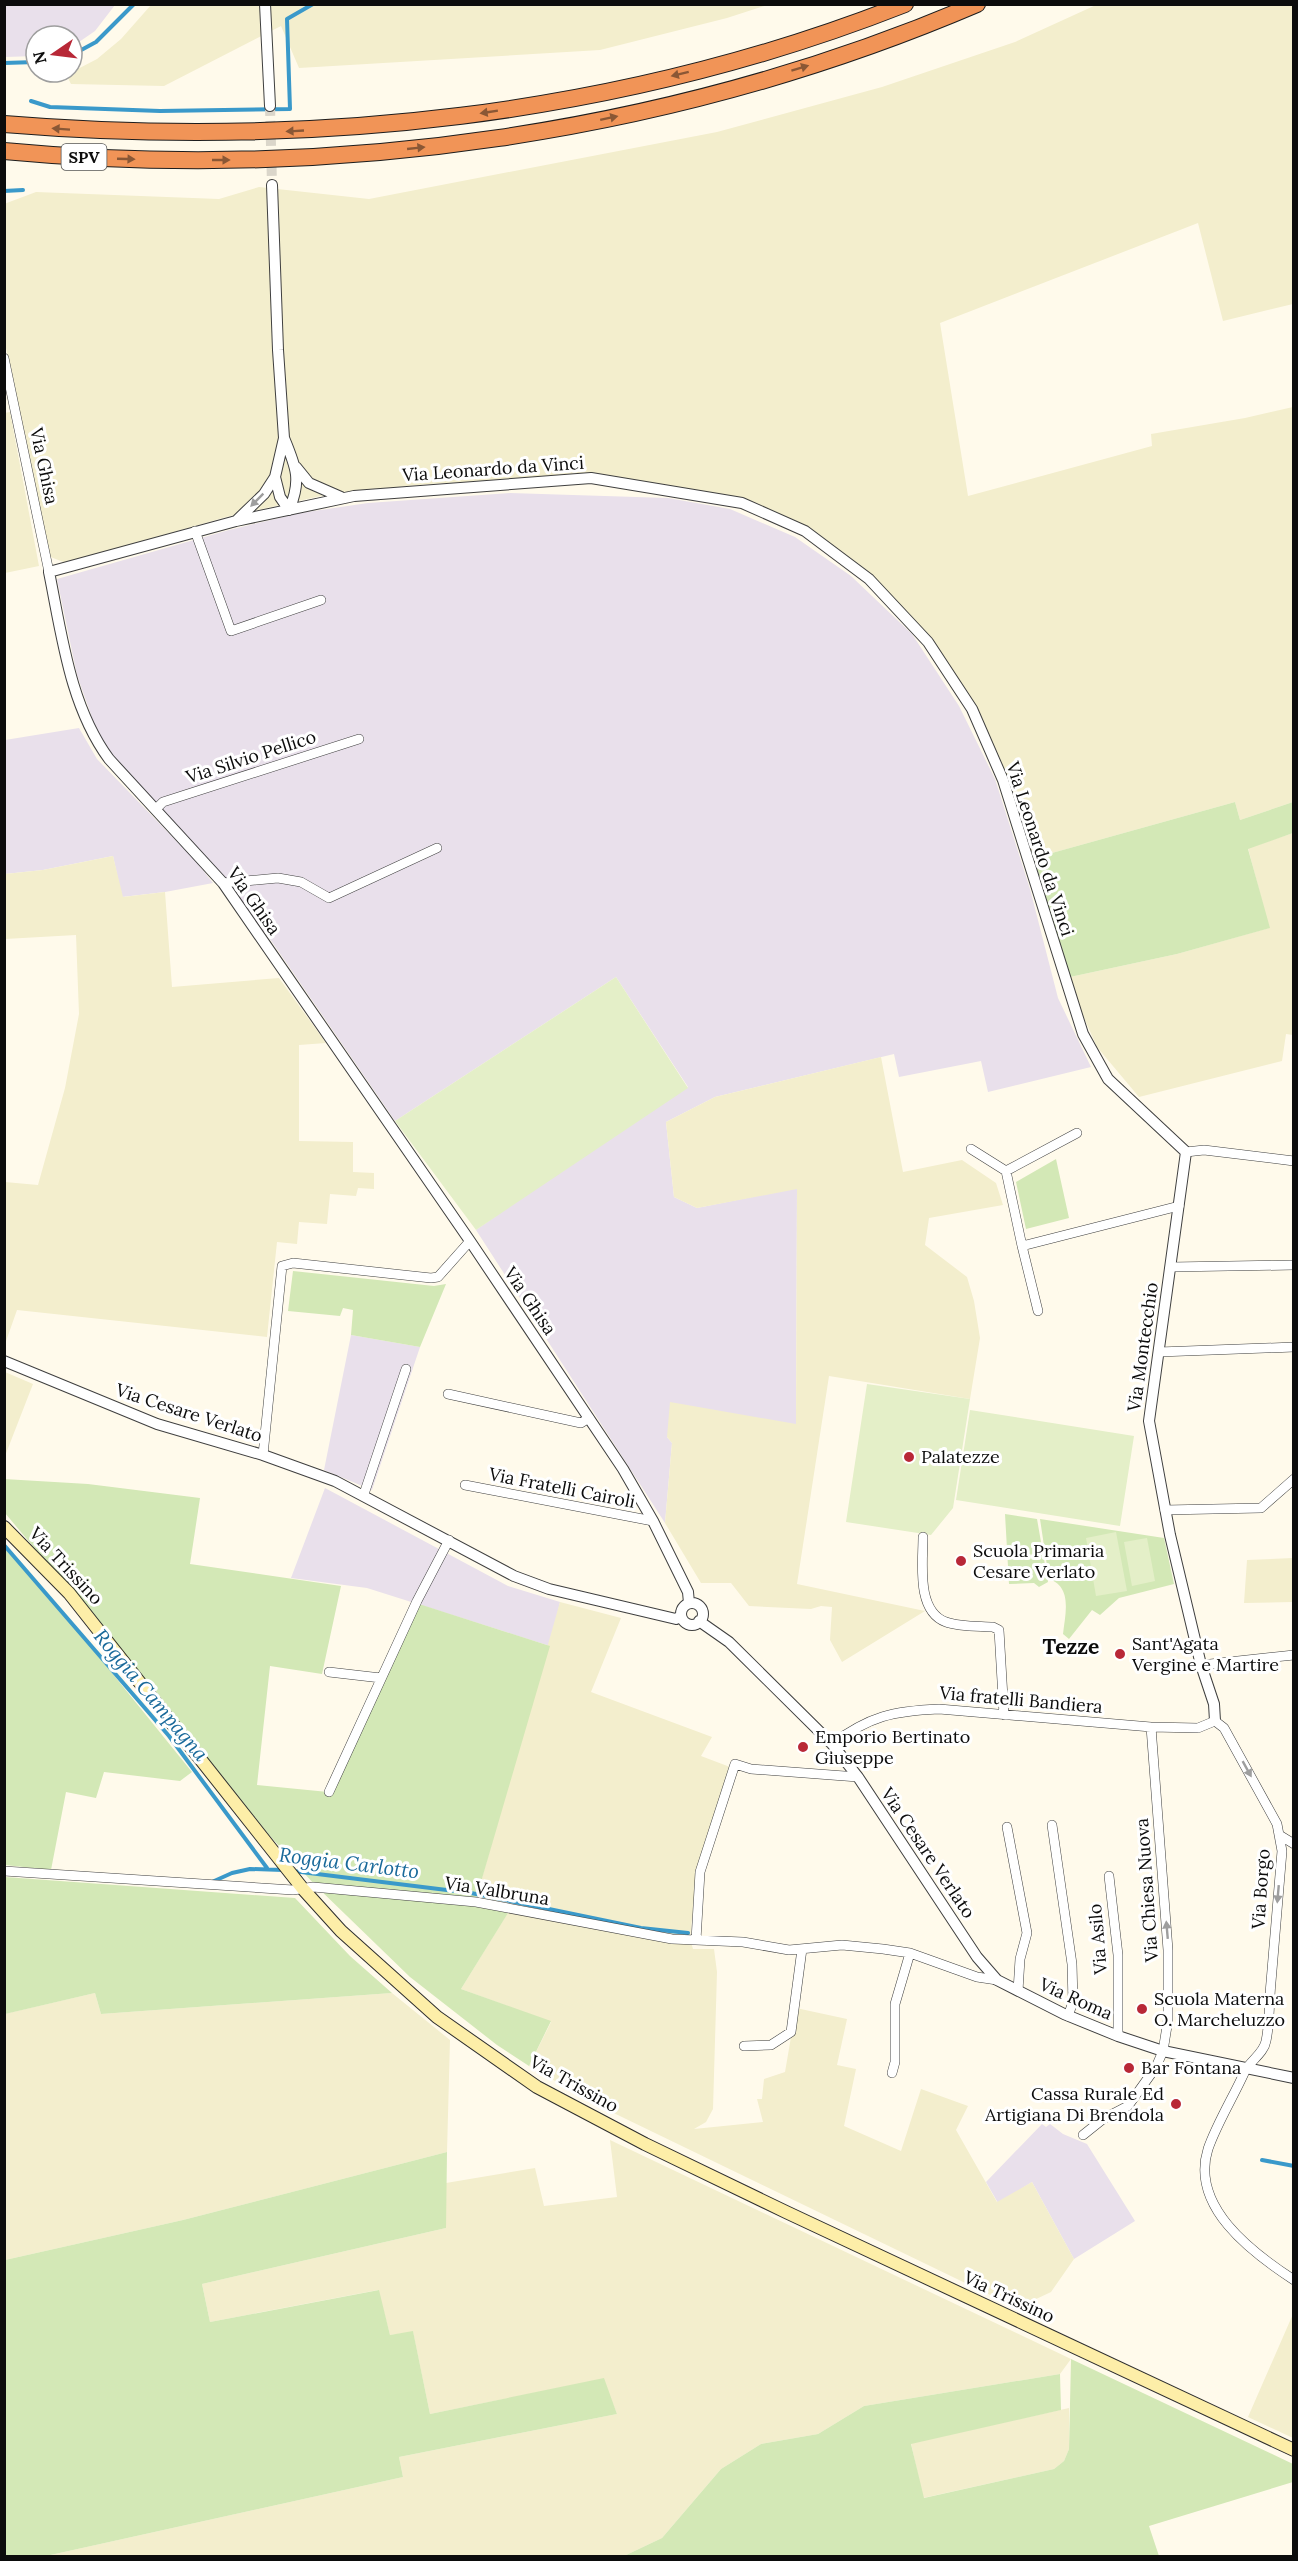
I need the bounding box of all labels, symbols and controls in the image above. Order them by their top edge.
north arrow [24,24,84,84]
text: N [28,49,51,66]
one-way arrow [791,63,809,72]
one-way arrow [671,70,690,80]
one-way arrow [480,108,499,117]
one-way arrow [599,113,618,122]
one-way arrow [52,124,71,133]
one-way arrow [286,127,305,136]
one-way arrow [407,143,426,153]
road number: SPV [62,144,106,170]
one-way arrow [116,154,135,163]
one-way arrow [212,155,231,165]
street label: Via Ghisa [25,425,64,506]
street label: Via Leonardo da Vinci [400,451,585,486]
one-way arrow [250,493,264,508]
street label: Via Silvio Pellico [182,725,319,789]
street label: Via Leonardo da Vinci [1001,758,1080,939]
street label: Via Ghisa [222,861,286,939]
street label: Via Ghisa [499,1261,562,1339]
street label: Via Montecchio [1122,1281,1163,1414]
street label: Via Cesare Verlato [112,1378,265,1447]
place label: Palatezze [921,1445,1000,1468]
marker: Palatezze [902,1450,916,1464]
street label: Via Fratelli Cairoli [486,1462,637,1513]
street label: Via Trissino [24,1521,108,1609]
place label: Scuola Primaria Cesare Verlato [973,1539,1104,1583]
marker: Scuola Primaria Cesare Verlato [954,1554,968,1568]
water label: Roggia Campagna [89,1624,214,1766]
place label: Sant'Agata Vergine e Martire [1131,1632,1279,1676]
district label: Tezze [1043,1633,1099,1660]
marker: Sant'Agata Vergine e Martire [1113,1647,1127,1661]
street label: Via fratelli Bandiera [937,1681,1104,1718]
place label: Emporio Bertinato Giuseppe [815,1725,970,1769]
marker: Emporio Bertinato Giuseppe [796,1740,810,1754]
one-way arrow [1242,1761,1252,1778]
street label: Via Cesare Verlato [876,1782,981,1922]
street label: Via Chiesa Nuova [1130,1817,1163,1964]
water label: Roggia Carlotto [278,1842,421,1884]
street label: Via Borgo [1246,1848,1275,1931]
street label: Via Valbruna [442,1871,551,1910]
one-way arrow [1274,1885,1283,1904]
street label: Via Asilo [1083,1903,1112,1976]
one-way arrow [1162,1921,1172,1940]
street label: Via Roma [1035,1972,1116,2025]
place label: Scuola Materna O. Marcheluzzo [1154,1987,1285,2031]
marker: Scuola Materna O. Marcheluzzo [1135,2002,1149,2016]
street label: Via Trissino [525,2049,623,2117]
place label: Bar Fontana [1141,2056,1241,2079]
marker: Bar Fontana [1122,2061,1136,2075]
place label: Cassa Rurale Ed Artigiana Di Brendola [984,2082,1164,2126]
marker: Cassa Rurale Ed Artigiana Di Brendola [1169,2097,1183,2111]
street label: Via Trissino [959,2265,1058,2328]

